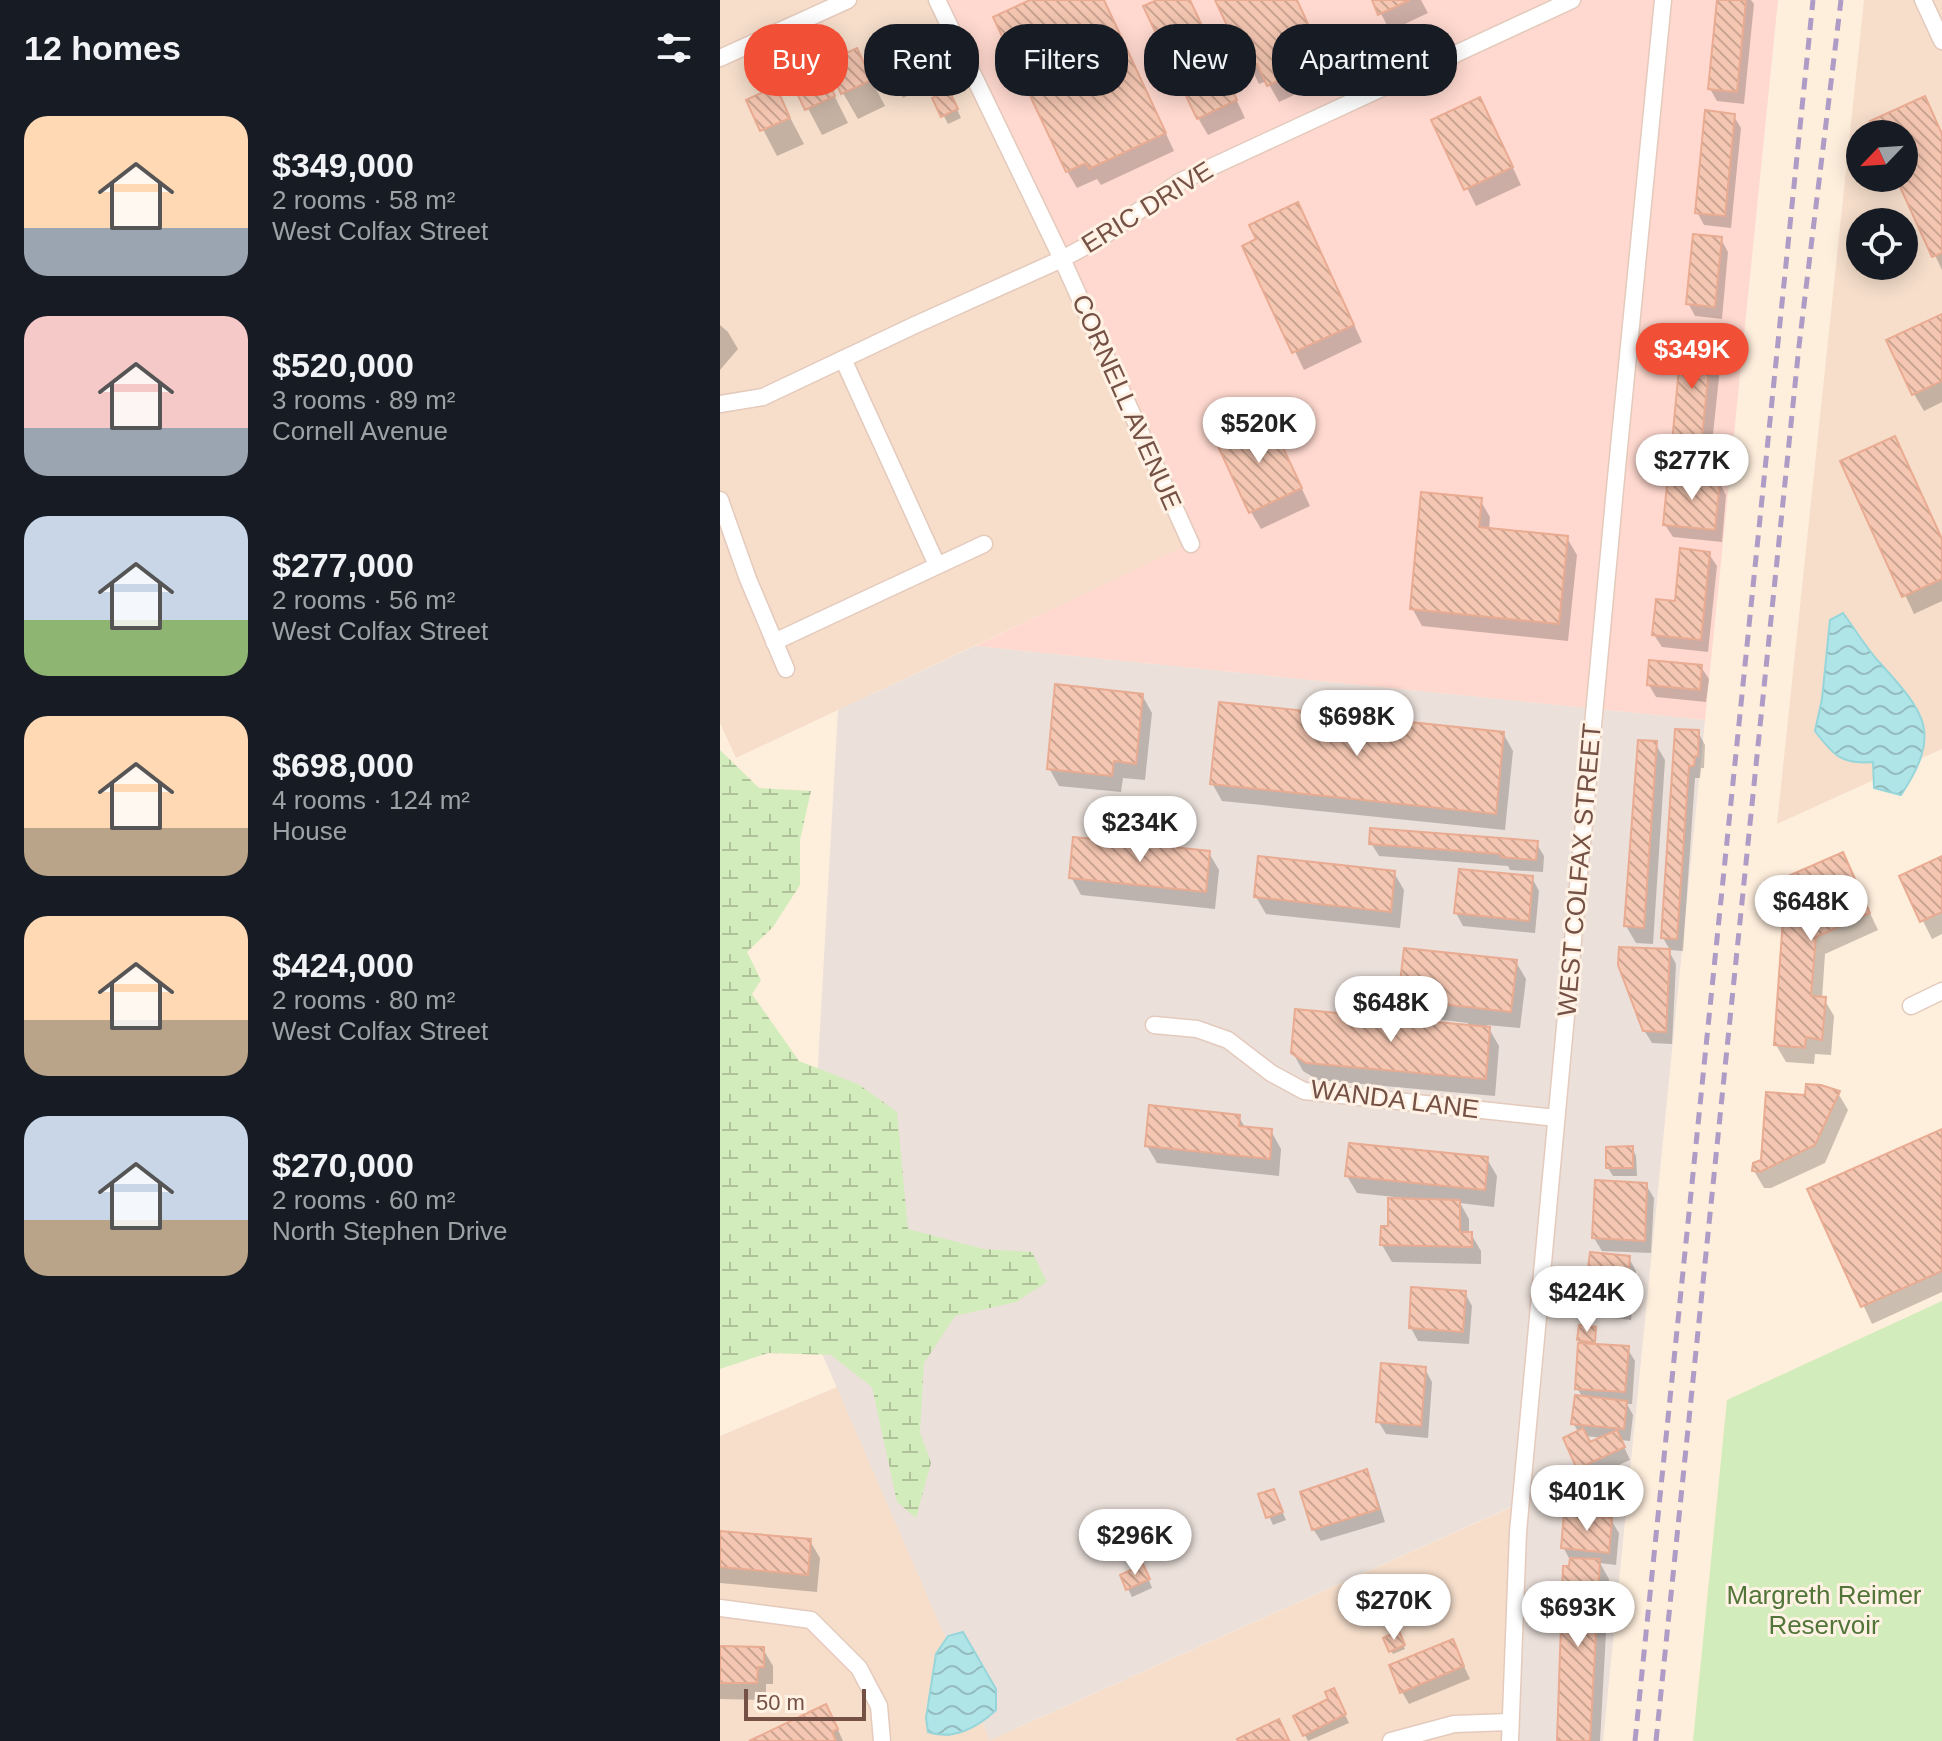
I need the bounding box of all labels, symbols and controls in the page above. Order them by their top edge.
chip: Buy [744,24,848,96]
chip: Rent [864,24,979,96]
chip: Filters [995,24,1128,96]
chip: New [1144,24,1256,96]
chip: Apartment [1272,24,1457,96]
icon: filters [652,26,696,70]
text: 12 homes [24,29,181,67]
north arrow [1846,120,1918,192]
map controls [1846,120,1918,280]
text: $349,000 [272,146,414,184]
icon: home [88,148,184,244]
street label: ERIC DRIVE [1076,155,1218,259]
text: 2 rooms · 58 m² [272,185,456,215]
button: locate [1846,208,1918,280]
text: West Colfax Street [272,216,488,246]
street label: CORNELL AVENUE [1066,290,1188,514]
pin: $349K [1636,323,1748,391]
text: $349K [1654,334,1730,364]
text: $520,000 [272,346,414,384]
icon: home [88,348,184,444]
text: 3 rooms · 89 m² [272,385,456,415]
pin: $520K [1203,397,1315,465]
text: $520K [1221,408,1297,438]
text: Cornell Avenue [272,416,448,446]
pin: $277K [1636,434,1748,502]
text: $277K [1654,445,1730,475]
text: $277,000 [272,546,414,584]
icon: home [88,548,184,644]
text: 2 rooms · 56 m² [272,585,456,615]
text: West Colfax Street [272,616,488,646]
pin: $698K [1301,690,1413,758]
text: $698K [1319,701,1395,731]
street label: WEST COLFAX STREET [1551,722,1607,1018]
text: $698,000 [272,746,414,784]
icon: home [88,748,184,844]
text: 4 rooms · 124 m² [272,785,470,815]
pin: $234K [1084,796,1196,864]
text: $234K [1102,807,1178,837]
text: House [272,816,347,846]
pin: $648K [1755,875,1867,943]
text: $648K [1773,886,1849,916]
text: $424,000 [272,946,414,984]
icon: home [88,948,184,1044]
pin: $648K [1335,976,1447,1044]
text: 2 rooms · 80 m² [272,985,456,1015]
text: $648K [1353,987,1429,1017]
text: West Colfax Street [272,1016,488,1046]
street label: WANDA LANE [1309,1074,1481,1124]
text: $270,000 [272,1146,414,1184]
icon: home [88,1148,184,1244]
text: 2 rooms · 60 m² [272,1185,456,1215]
text: North Stephen Drive [272,1216,508,1246]
pin: $424K [1531,1266,1643,1334]
text: $424K [1549,1277,1625,1307]
pin: $401K [1531,1465,1643,1533]
text: $401K [1549,1476,1625,1506]
pin: $296K [1079,1509,1191,1577]
text: $296K [1097,1520,1173,1550]
pin: $270K [1338,1574,1450,1642]
park label: Margreth Reimer Reservoir [1726,1580,1922,1640]
pin: $693K [1522,1581,1634,1649]
text: $270K [1356,1585,1432,1615]
text: $693K [1540,1592,1616,1622]
scale bar [744,1685,866,1721]
text: 50 m [756,1690,805,1715]

